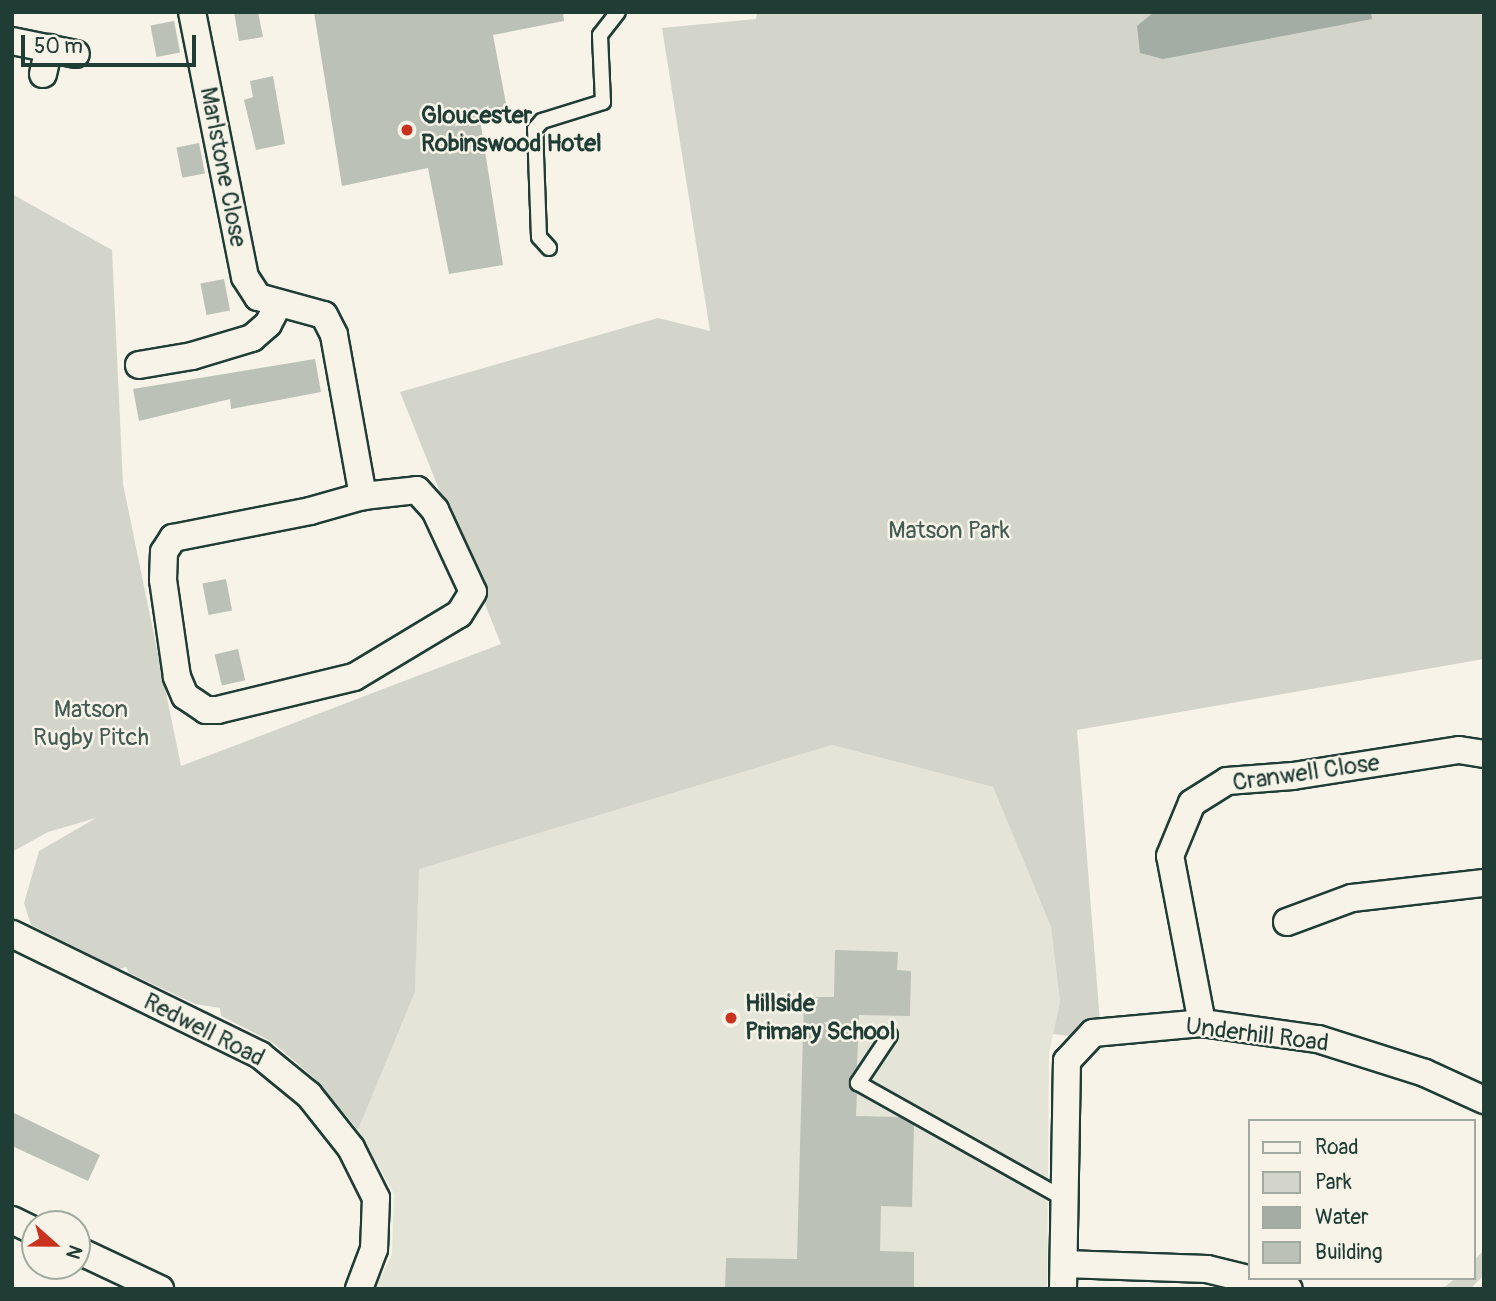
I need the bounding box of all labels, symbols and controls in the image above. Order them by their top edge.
scale bar [24,21,200,65]
text: 50 m [34,33,83,60]
street label: Marlstone Close [193,85,253,249]
place label: Gloucester Robinswood Hotel [421,102,602,158]
marker: Gloucester Robinswood Hotel [399,122,415,138]
park label: Matson Park [888,517,1010,545]
park label: Matson Rugby Pitch [33,696,149,752]
street label: Cranwell Close [1231,748,1381,798]
street label: Redwell Road [139,987,269,1073]
place label: Hillside Primary School [745,990,895,1046]
marker: Hillside Primary School [723,1010,739,1026]
street label: Underhill Road [1184,1012,1330,1058]
legend [1248,1119,1475,1280]
text: Road [1315,1134,1359,1161]
text: Park [1315,1169,1352,1196]
text: Water [1315,1204,1368,1231]
north arrow [21,1210,91,1280]
text: Building [1315,1239,1382,1266]
text: N [60,1241,87,1262]

